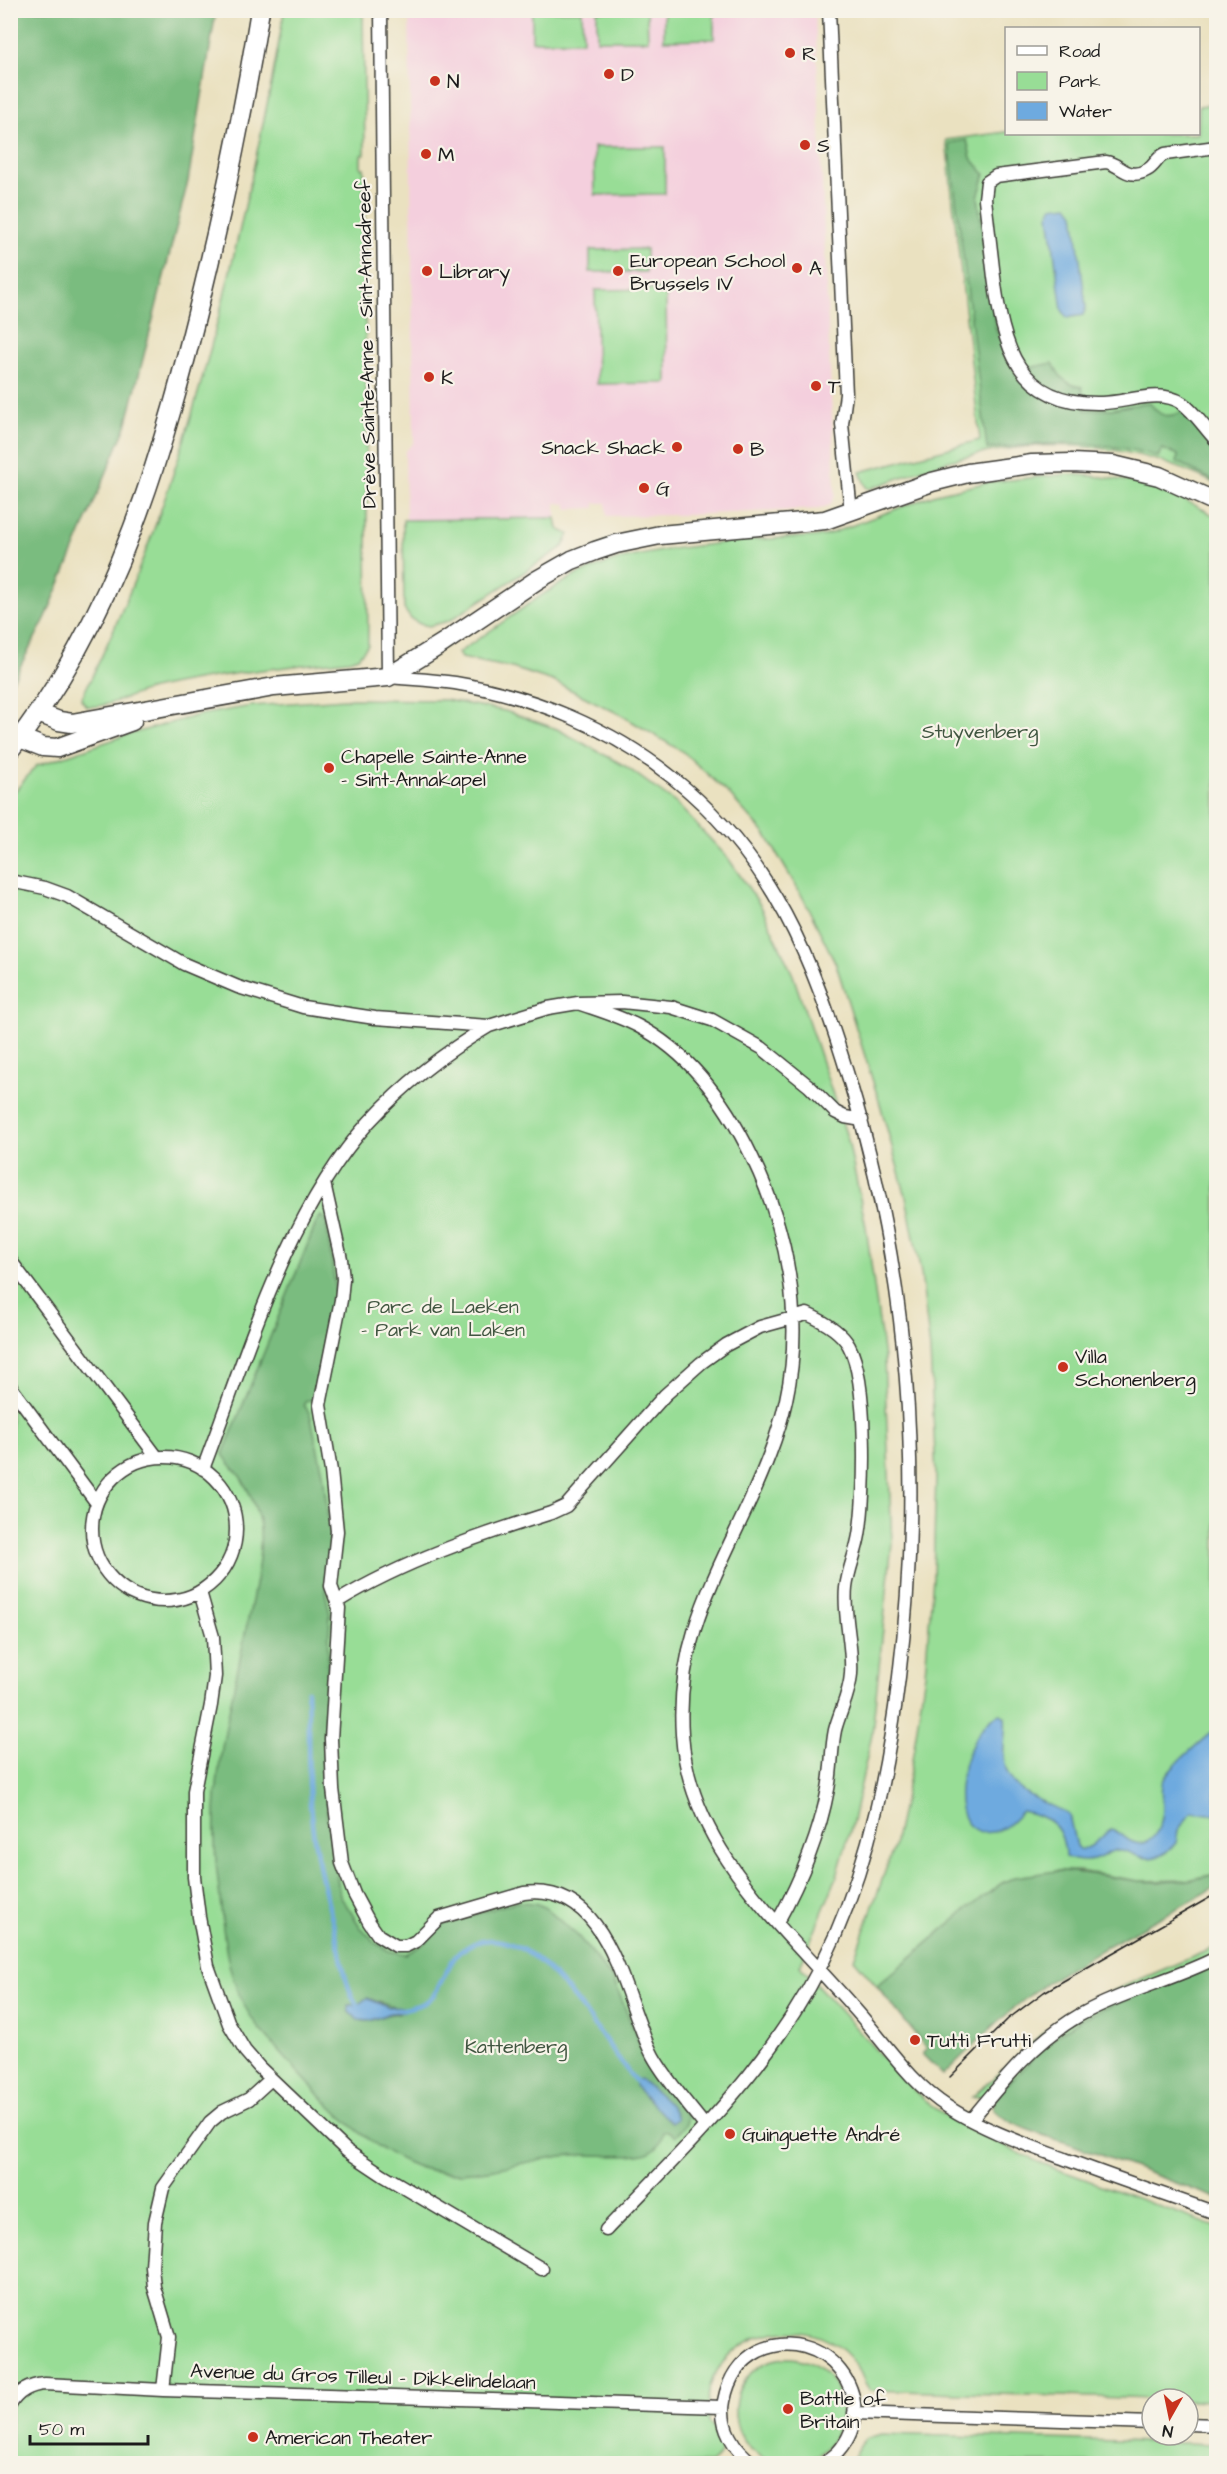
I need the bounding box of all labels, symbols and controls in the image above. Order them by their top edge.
legend [1005,27,1200,135]
text: Road [1059,39,1100,64]
place label: R [802,40,816,68]
marker: R [783,46,797,60]
place label: D [621,61,634,89]
marker: D [602,67,616,81]
place label: N [447,68,460,96]
text: Park [1059,69,1101,94]
marker: N [428,74,442,88]
text: Water [1059,99,1112,124]
place label: S [817,132,830,160]
marker: S [798,138,812,152]
place label: M [438,141,455,169]
marker: M [419,147,433,161]
street label: Drève Sainte-Anne - Sint-Annadreef [350,179,384,509]
place label: European School Brussels IV [630,247,785,298]
place label: A [809,255,822,283]
place label: Library [439,258,510,287]
marker: A [790,261,804,275]
marker: Library [420,264,434,278]
marker: European School Brussels IV [611,264,625,278]
place label: K [441,364,453,392]
marker: K [422,370,436,384]
place label: T [828,373,841,401]
marker: T [809,379,823,393]
place label: Snack Shack [541,434,665,462]
place label: B [750,436,764,464]
marker: Snack Shack [670,440,684,454]
marker: B [731,442,745,456]
place label: G [656,475,670,503]
marker: G [637,481,651,495]
park label: Stuyvenberg [922,718,1038,747]
place label: Chapelle Sainte-Anne - Sint-Annakapel [341,743,527,794]
marker: Chapelle Sainte-Anne - Sint-Annakapel [322,761,336,775]
park label: Parc de Laeken - Park van Laken [361,1293,525,1344]
place label: Villa Schonenberg [1075,1343,1196,1395]
marker: Villa Schonenberg [1056,1360,1070,1374]
place label: Tutti Frutti [927,2027,1031,2055]
park label: Kattenberg [465,2033,567,2062]
marker: Tutti Frutti [908,2033,922,2047]
place label: Guinguette André [742,2121,900,2150]
marker: Guinguette André [723,2127,737,2141]
street label: Avenue du Gros Tilleul - Dikkelindelaan [190,2357,536,2397]
place label: Battle of Britain [800,2385,886,2436]
north arrow [1140,2387,1200,2447]
marker: Battle of Britain [781,2402,795,2416]
scale bar [30,2408,148,2446]
text: 50 m [39,2417,84,2442]
text: N [1161,2419,1174,2442]
place label: American Theater [265,2424,432,2452]
marker: American Theater [246,2430,260,2444]

